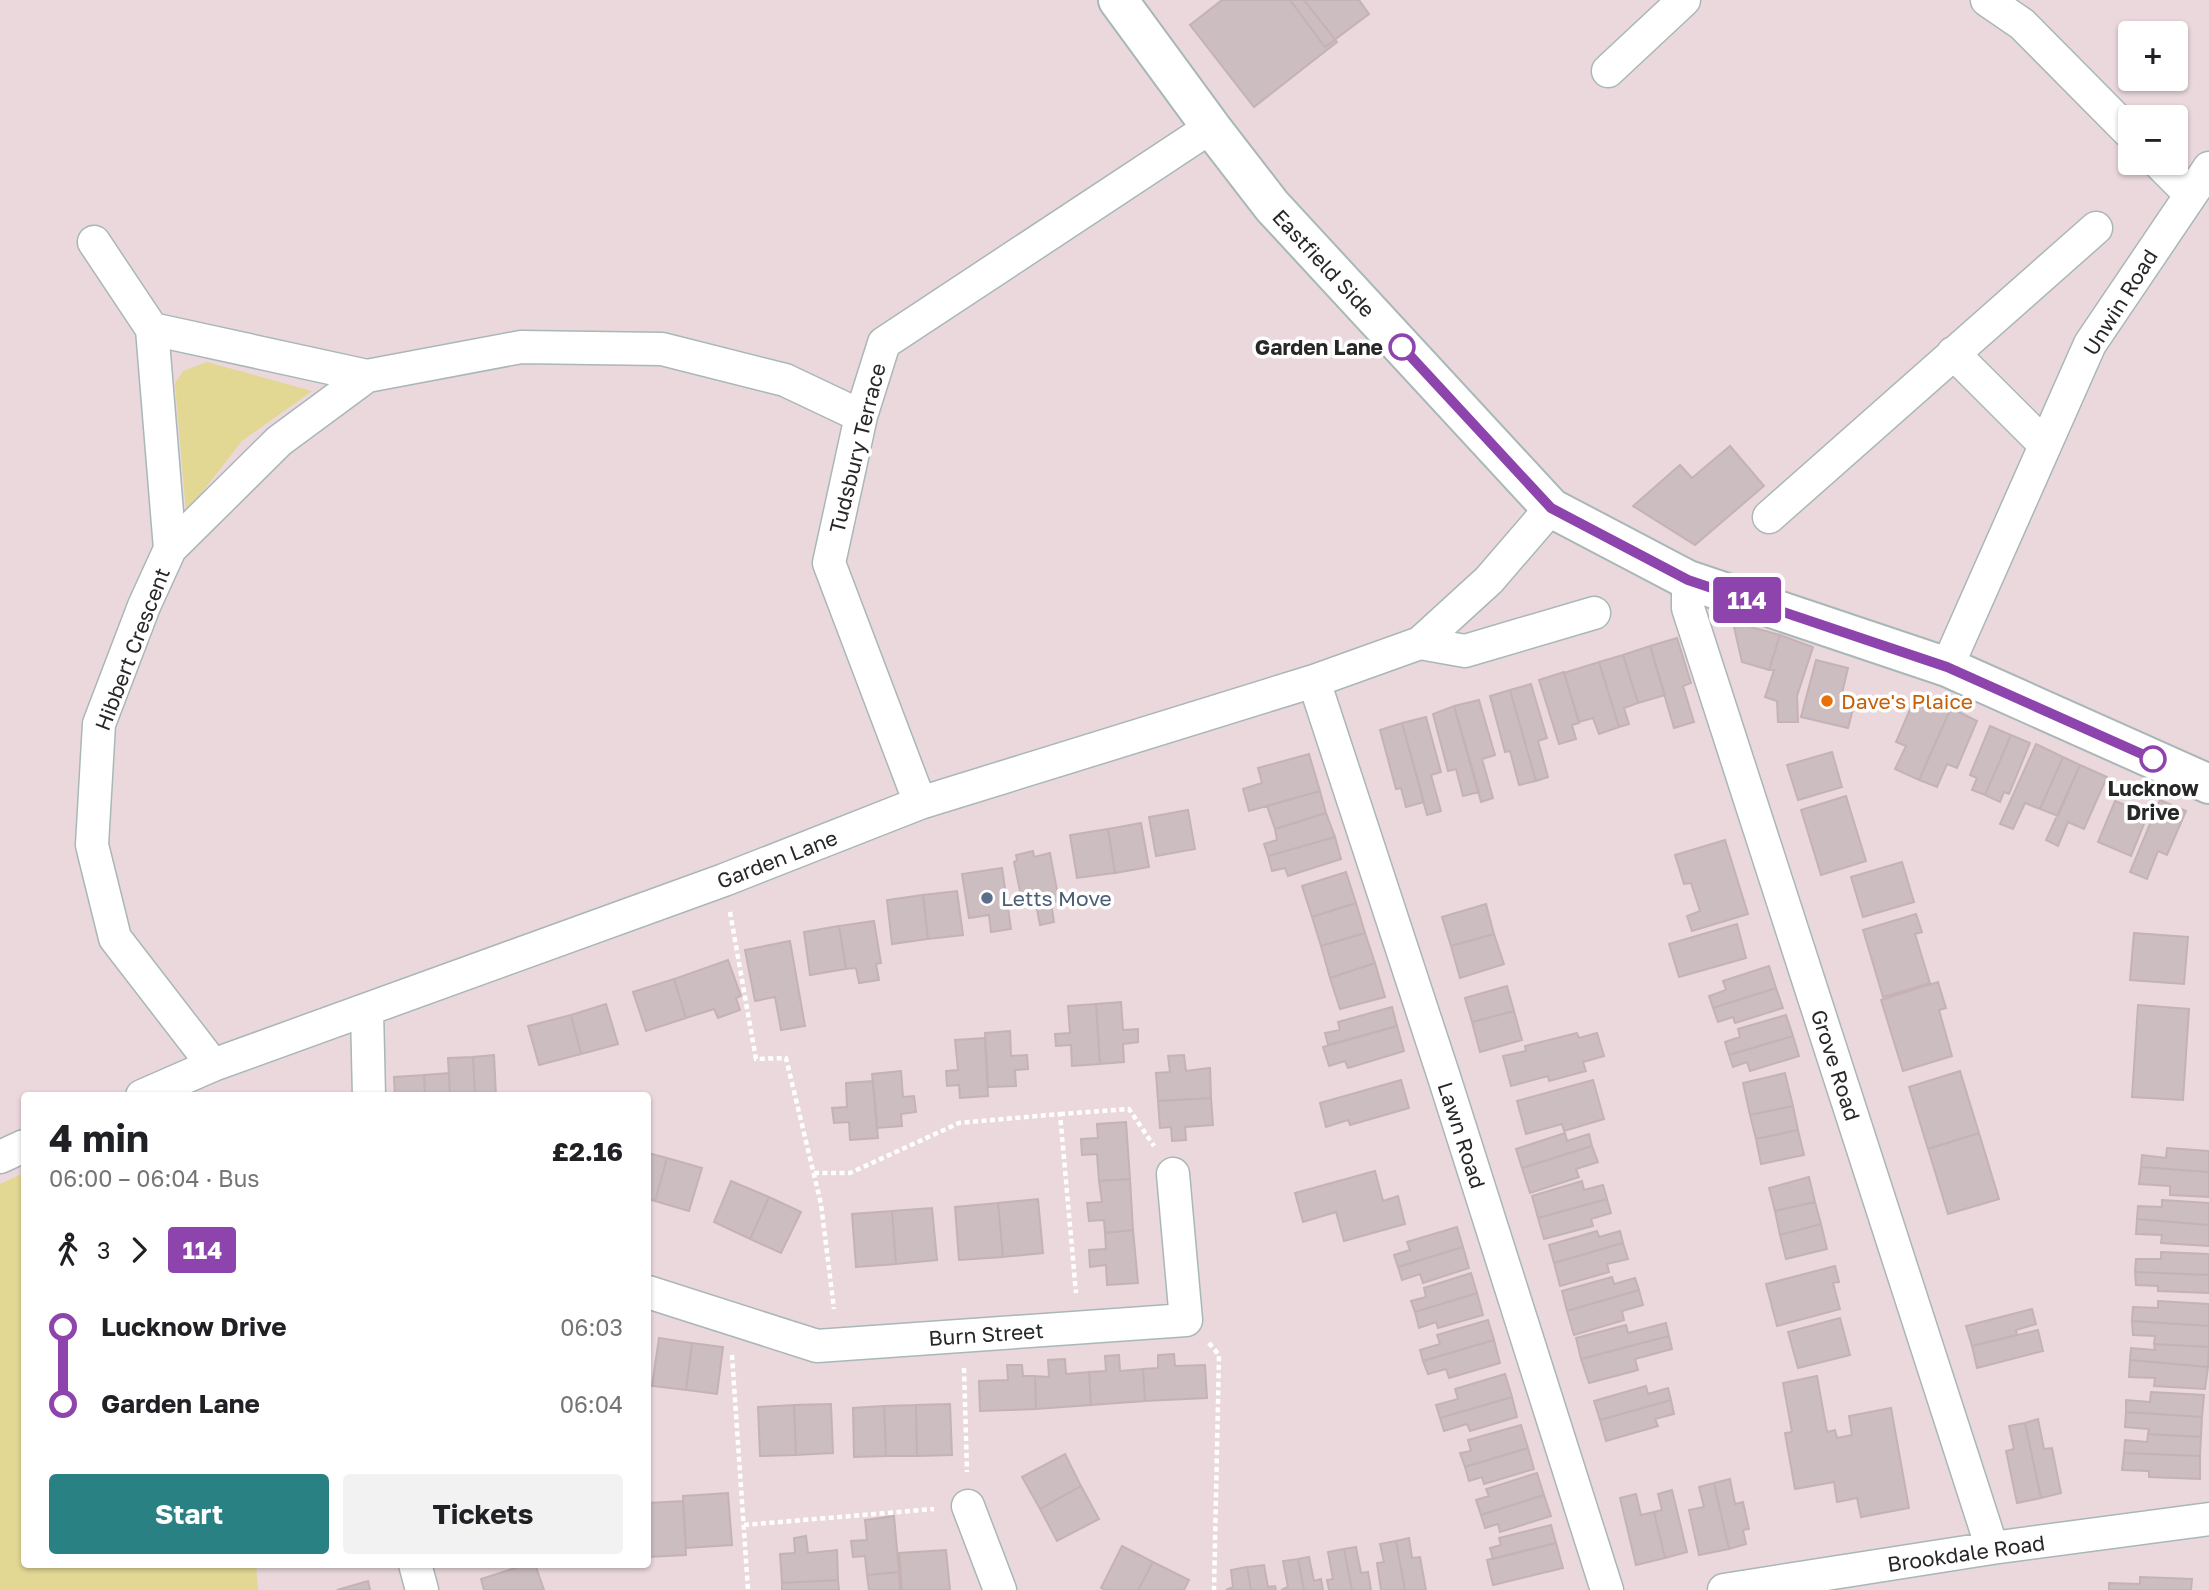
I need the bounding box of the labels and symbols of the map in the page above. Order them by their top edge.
street label: Eastfield Side [1267,204,1381,322]
street label: Unwin Road [2077,244,2163,360]
place label: Garden Lane [1255,334,1383,360]
marker: Garden Lane [1389,334,1415,360]
street label: Tudsbury Terrace [823,360,891,536]
street label: Hibbert Crescent [89,564,175,734]
line badge: 114 [1707,577,1787,623]
place label: Dave's Plaice [1841,688,1973,714]
marker: Dave's Plaice [1819,693,1835,709]
marker: Lucknow Drive [2140,746,2166,772]
place label: Lucknow Drive [2107,775,2199,825]
street label: Garden Lane [713,824,841,894]
place label: Letts Move [1001,885,1112,911]
marker: Letts Move [979,890,995,906]
street label: Grove Road [1806,1006,1866,1124]
street label: Lawn Road [1433,1078,1491,1192]
street label: Burn Street [928,1317,1044,1351]
street label: Brookdale Road [1886,1529,2046,1577]

